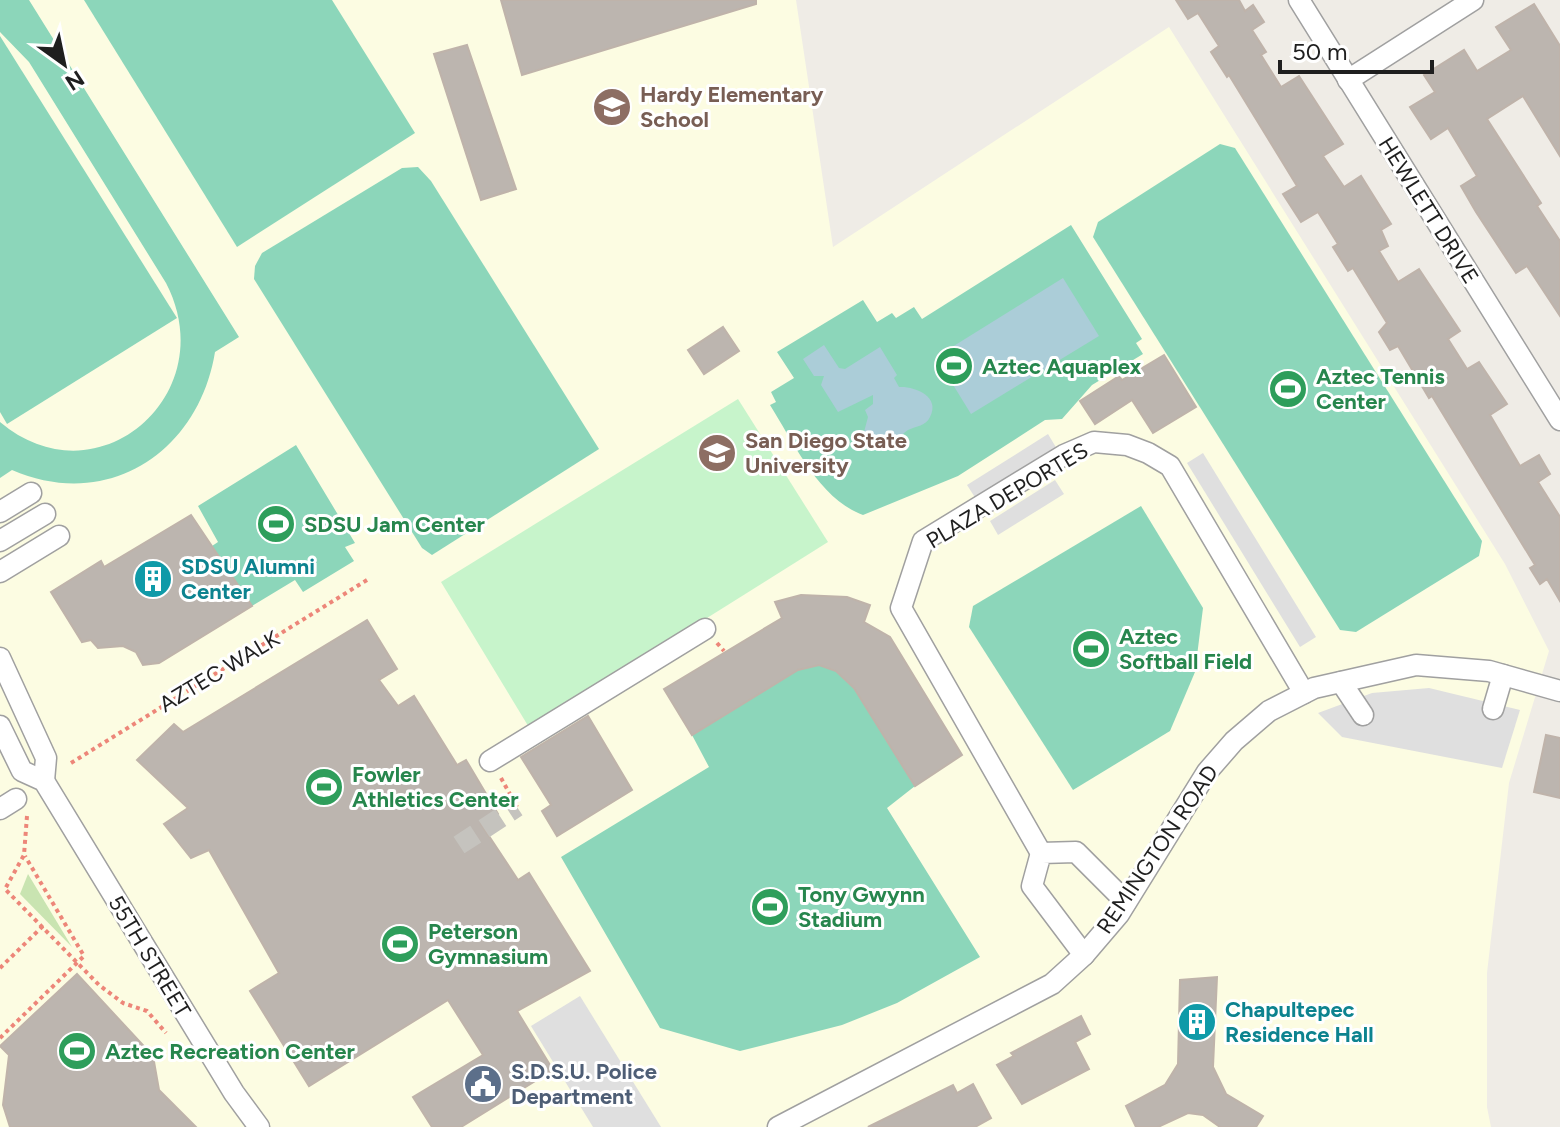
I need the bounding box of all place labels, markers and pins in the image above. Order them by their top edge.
place label: Hardy Elementary School [640,81,824,133]
school or university icon: Hardy Elementary School [591,86,633,128]
sports icon: Aztec Aquaplex [933,345,975,387]
place label: Aztec Aquaplex [982,353,1141,380]
place label: Aztec Tennis Center [1316,363,1445,415]
sports icon: Aztec Tennis Center [1267,368,1309,410]
place label: San Diego State University [745,427,907,479]
school or university icon: San Diego State University [696,432,738,474]
sports icon: SDSU Jam Center [255,503,297,545]
place label: SDSU Jam Center [304,511,486,538]
place label: SDSU Alumni Center [181,553,315,605]
building icon: SDSU Alumni Center [132,558,174,600]
place label: Aztec Softball Field [1119,623,1252,675]
sports icon: Aztec Softball Field [1070,628,1112,670]
place label: Fowler Athletics Center [352,761,519,813]
sports icon: Fowler Athletics Center [303,766,345,808]
place label: Tony Gwynn Stadium [798,881,925,933]
sports icon: Tony Gwynn Stadium [749,886,791,928]
place label: Peterson Gymnasium [428,918,548,970]
sports icon: Peterson Gymnasium [379,923,421,965]
place label: Chapultepec Residence Hall [1225,996,1374,1048]
building icon: Chapultepec Residence Hall [1176,1001,1218,1043]
sports icon: Aztec Recreation Center [56,1030,98,1072]
place label: Aztec Recreation Center [105,1038,356,1065]
place label: S.D.S.U. Police Department [511,1058,657,1110]
public building icon: S.D.S.U. Police Department [462,1063,504,1105]

